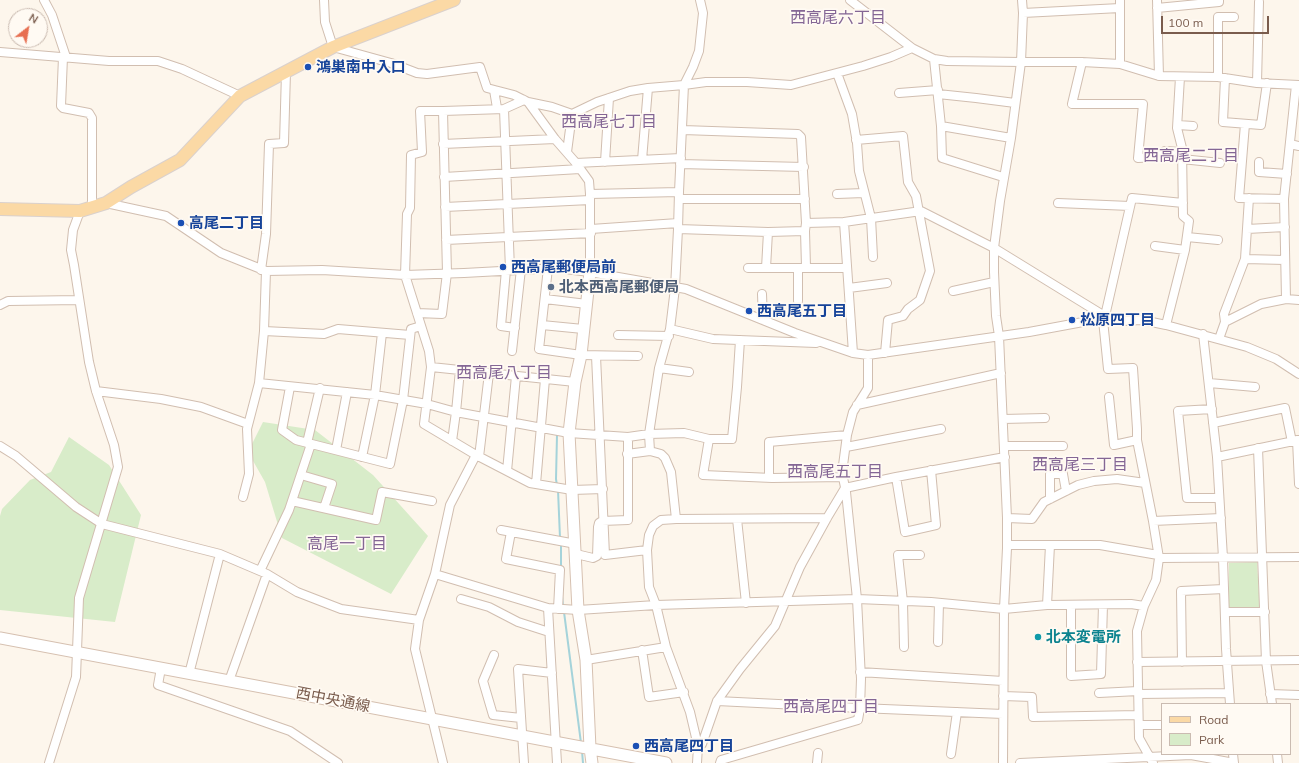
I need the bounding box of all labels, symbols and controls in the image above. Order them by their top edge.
north arrow [8,8,48,48]
district label: 西高尾六丁目 [790,8,886,28]
scale bar [1163,8,1271,34]
text: N [26,10,41,27]
text: 100 m [1168,15,1203,30]
place label: 鴻巣南中入口 [316,58,406,76]
marker: 鴻巣南中入口 [303,62,313,72]
district label: 西高尾七丁目 [561,112,657,132]
district label: 西高尾二丁目 [1143,146,1239,166]
place label: 高尾二丁目 [189,214,264,232]
marker: 高尾二丁目 [176,218,186,228]
place label: 西高尾郵便局前 [511,258,616,276]
marker: 西高尾郵便局前 [498,262,508,272]
place label: 北本西高尾郵便局 [559,278,679,296]
marker: 北本西高尾郵便局 [546,282,556,292]
place label: 西高尾五丁目 [757,302,847,320]
marker: 西高尾五丁目 [744,306,754,316]
place label: 松原四丁目 [1080,311,1155,329]
marker: 松原四丁目 [1067,315,1077,325]
district label: 西高尾八丁目 [456,363,552,383]
district label: 西高尾三丁目 [1032,455,1128,475]
district label: 西高尾五丁目 [787,462,883,482]
district label: 高尾一丁目 [307,534,387,554]
place label: 北本変電所 [1046,628,1121,646]
marker: 北本変電所 [1033,632,1043,642]
street label: 西中央通線 [294,684,372,716]
district label: 西高尾四丁目 [783,697,879,717]
legend [1161,703,1291,755]
text: Road [1199,712,1228,727]
text: Park [1199,732,1224,747]
place label: 西高尾四丁目 [644,737,734,755]
marker: 西高尾四丁目 [631,741,641,751]

